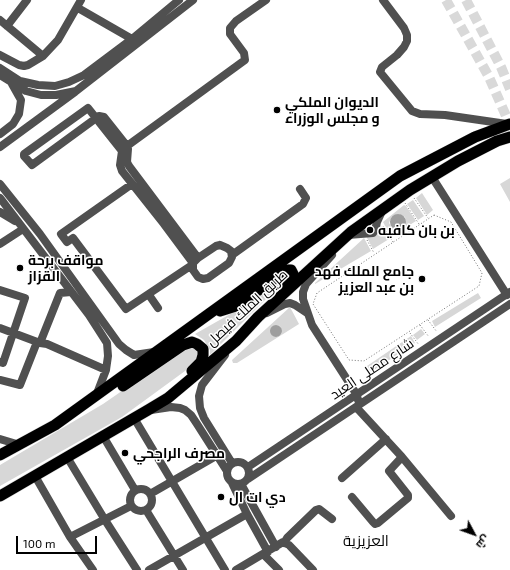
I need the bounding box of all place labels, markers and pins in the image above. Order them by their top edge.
place label: الديوان الملكي و مجلس الوزراء [285,94,380,126]
marker: الديوان الملكي و مجلس الوزراء [272,105,282,115]
place label: بن بان كافيه [378,222,455,238]
marker: بن بان كافيه [365,225,375,235]
place label: مواقف برحة القزاز [28,252,103,284]
marker: مواقف برحة القزاز [15,263,25,273]
place label: جامع الملك فهد بن عبد العزيز [315,263,414,296]
marker: جامع الملك فهد بن عبد العزيز [417,274,427,284]
place label: مصرف الراجحي [133,445,225,461]
marker: مصرف الراجحي [120,448,130,458]
place label: دي ات ال [229,489,286,505]
marker: دي ات ال [216,492,226,502]

